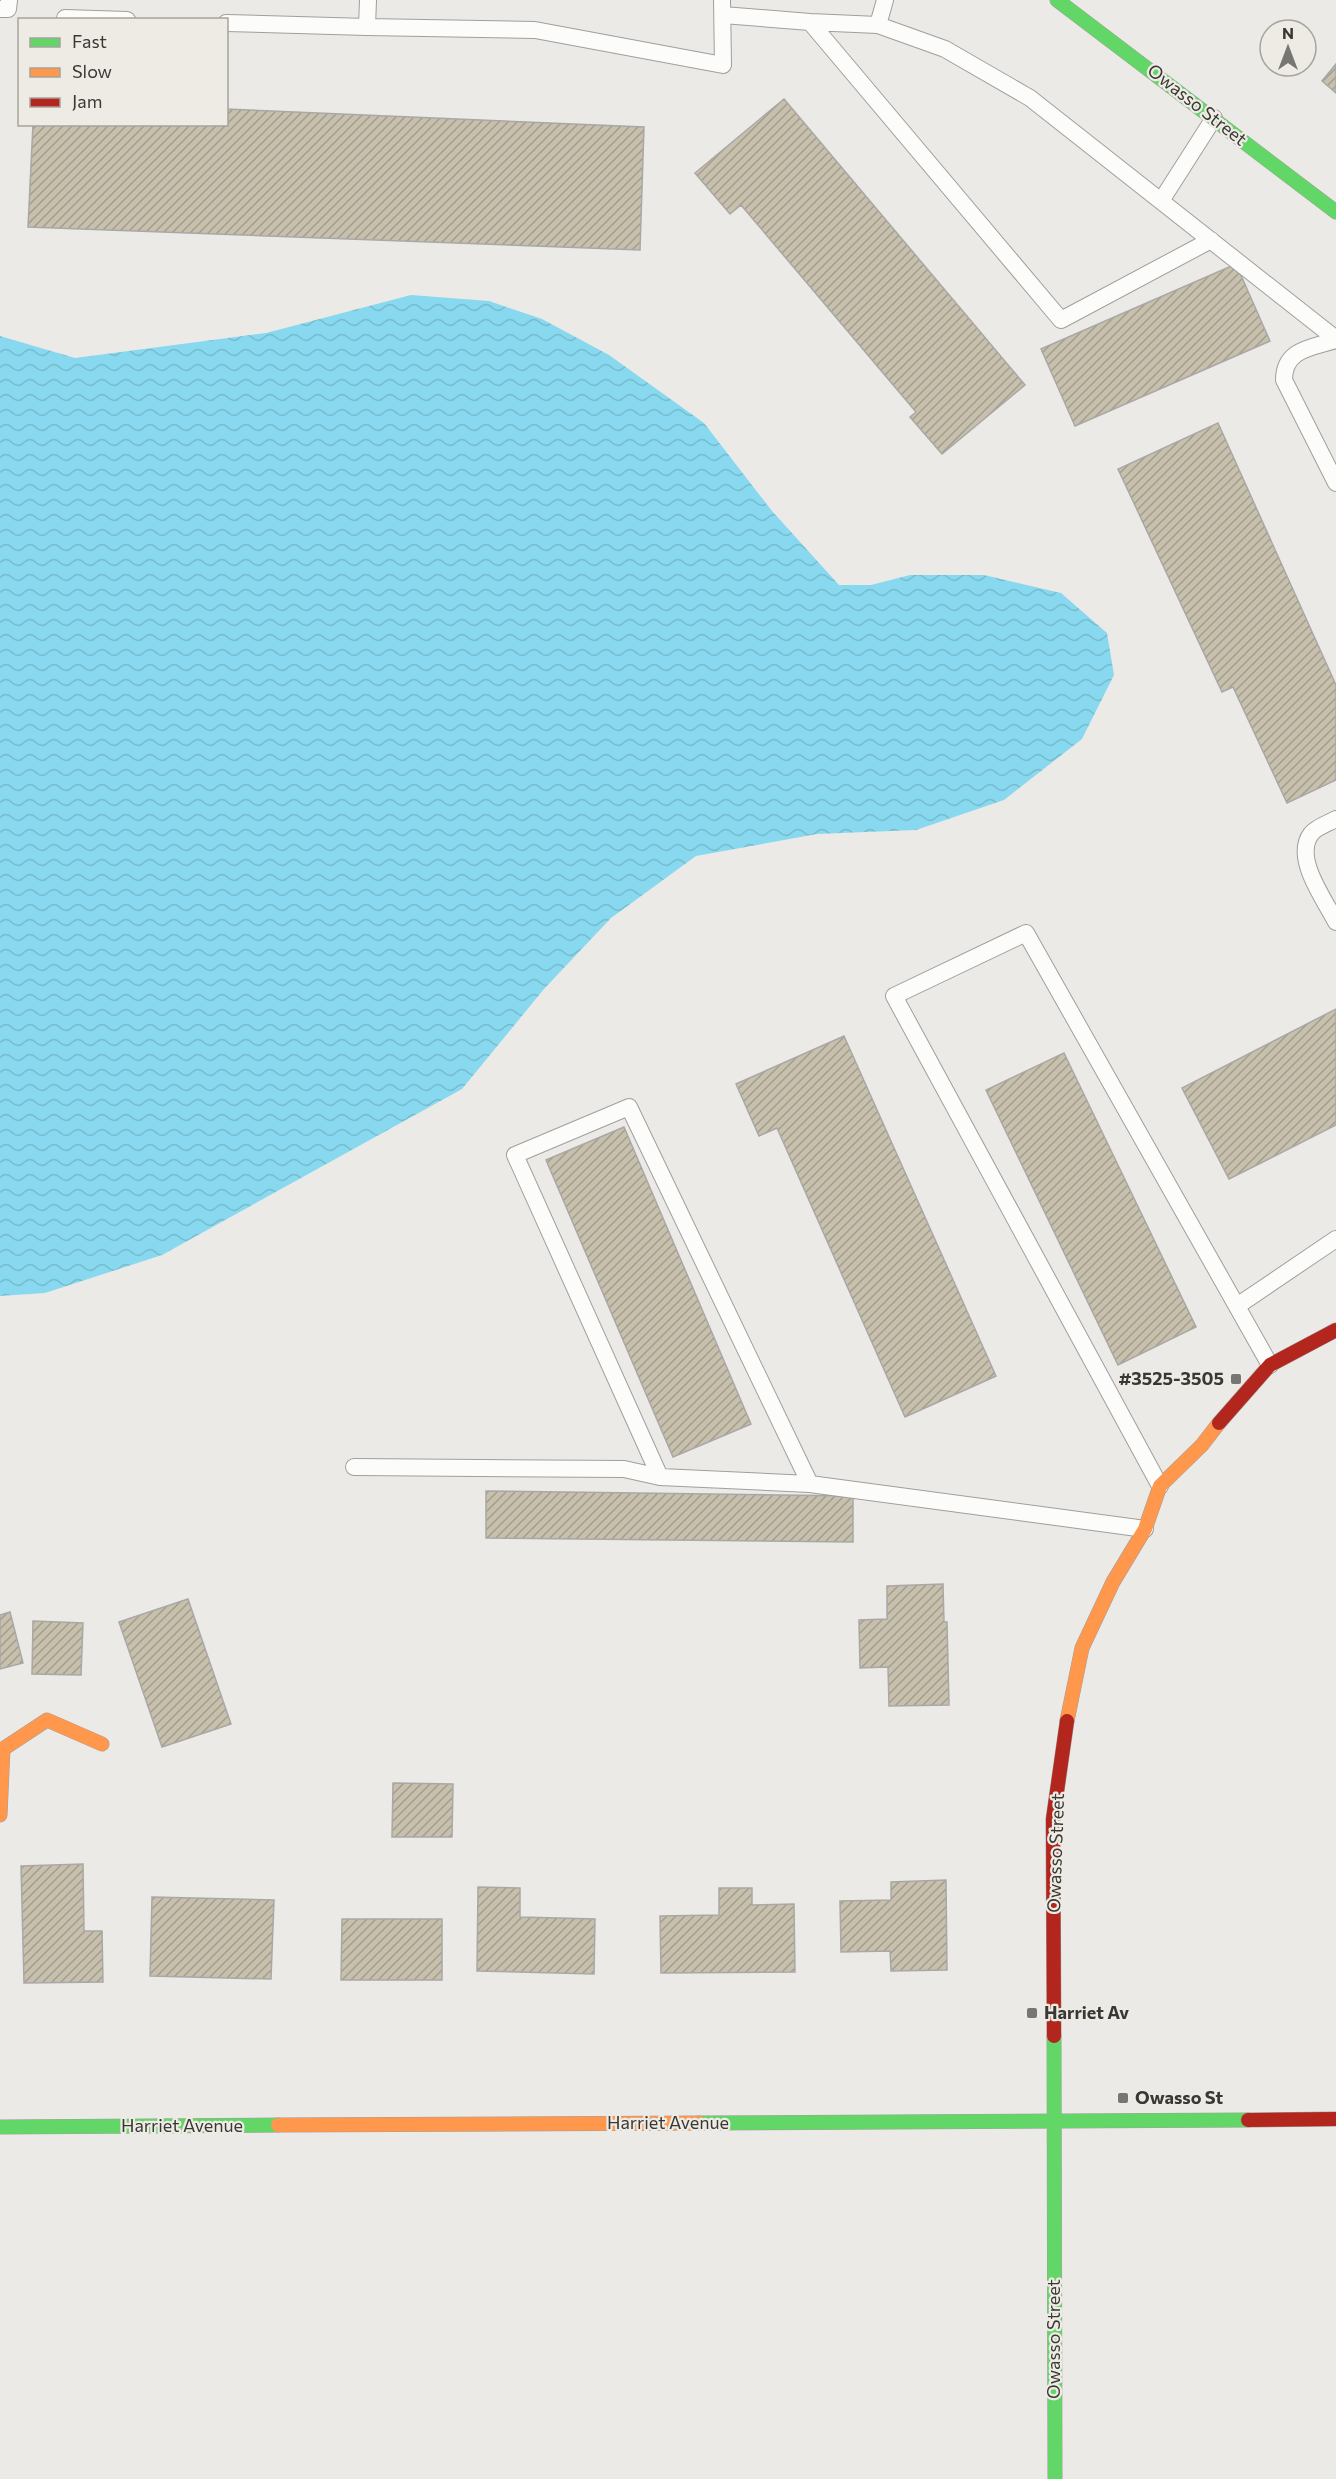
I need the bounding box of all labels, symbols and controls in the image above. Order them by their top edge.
legend [18,18,228,126]
north arrow [1258,18,1318,78]
text: N [1282,23,1294,42]
text: Fast [72,30,107,52]
street label: Owasso Street [1144,59,1252,150]
text: Slow [72,60,112,82]
text: Jam [72,90,102,112]
place label: #3525-3505 [1119,1367,1224,1389]
marker: #3525-3505 [1229,1372,1243,1386]
street label: Owasso Street [1042,1793,1068,1913]
place label: Harriet Av [1044,2001,1129,2023]
marker: Harriet Av [1025,2006,1039,2020]
place label: Owasso St [1135,2086,1223,2108]
marker: Owasso St [1116,2091,1130,2105]
street label: Harriet Avenue [607,2111,729,2133]
street label: Harriet Avenue [121,2114,243,2136]
street label: Owasso Street [1042,2279,1064,2399]

